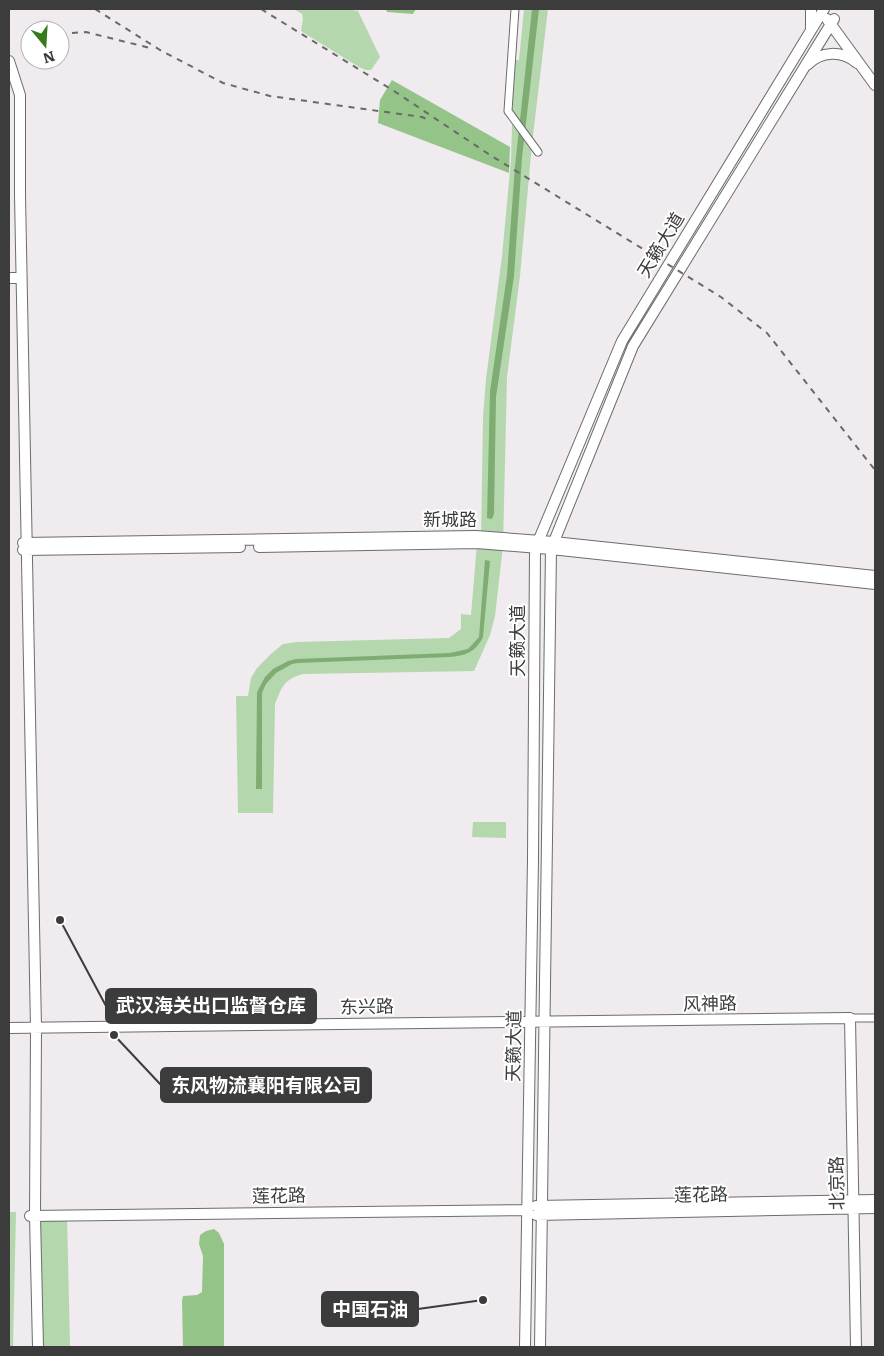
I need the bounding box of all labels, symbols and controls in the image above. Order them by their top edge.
north arrow [20,20,70,70]
text: N [40,47,58,70]
street label: 天籁大道 [630,206,690,282]
street label: 新城路 [423,505,477,532]
street label: 天籁大道 [503,605,530,677]
callout: 武汉海关出口监督仓库 [106,989,316,1023]
street label: 风神路 [683,989,737,1016]
text: 武汉海关出口监督仓库 [116,990,306,1018]
street label: 东兴路 [340,992,394,1019]
street label: 天籁大道 [498,1010,527,1082]
callout: 东风物流襄阳有限公司 [161,1068,371,1102]
text: 东风物流襄阳有限公司 [171,1070,361,1098]
street label: 北京路 [822,1156,849,1210]
street label: 莲花路 [674,1180,728,1207]
street label: 莲花路 [252,1181,306,1208]
callout: 中国石油 [322,1292,418,1326]
text: 中国石油 [332,1294,408,1322]

